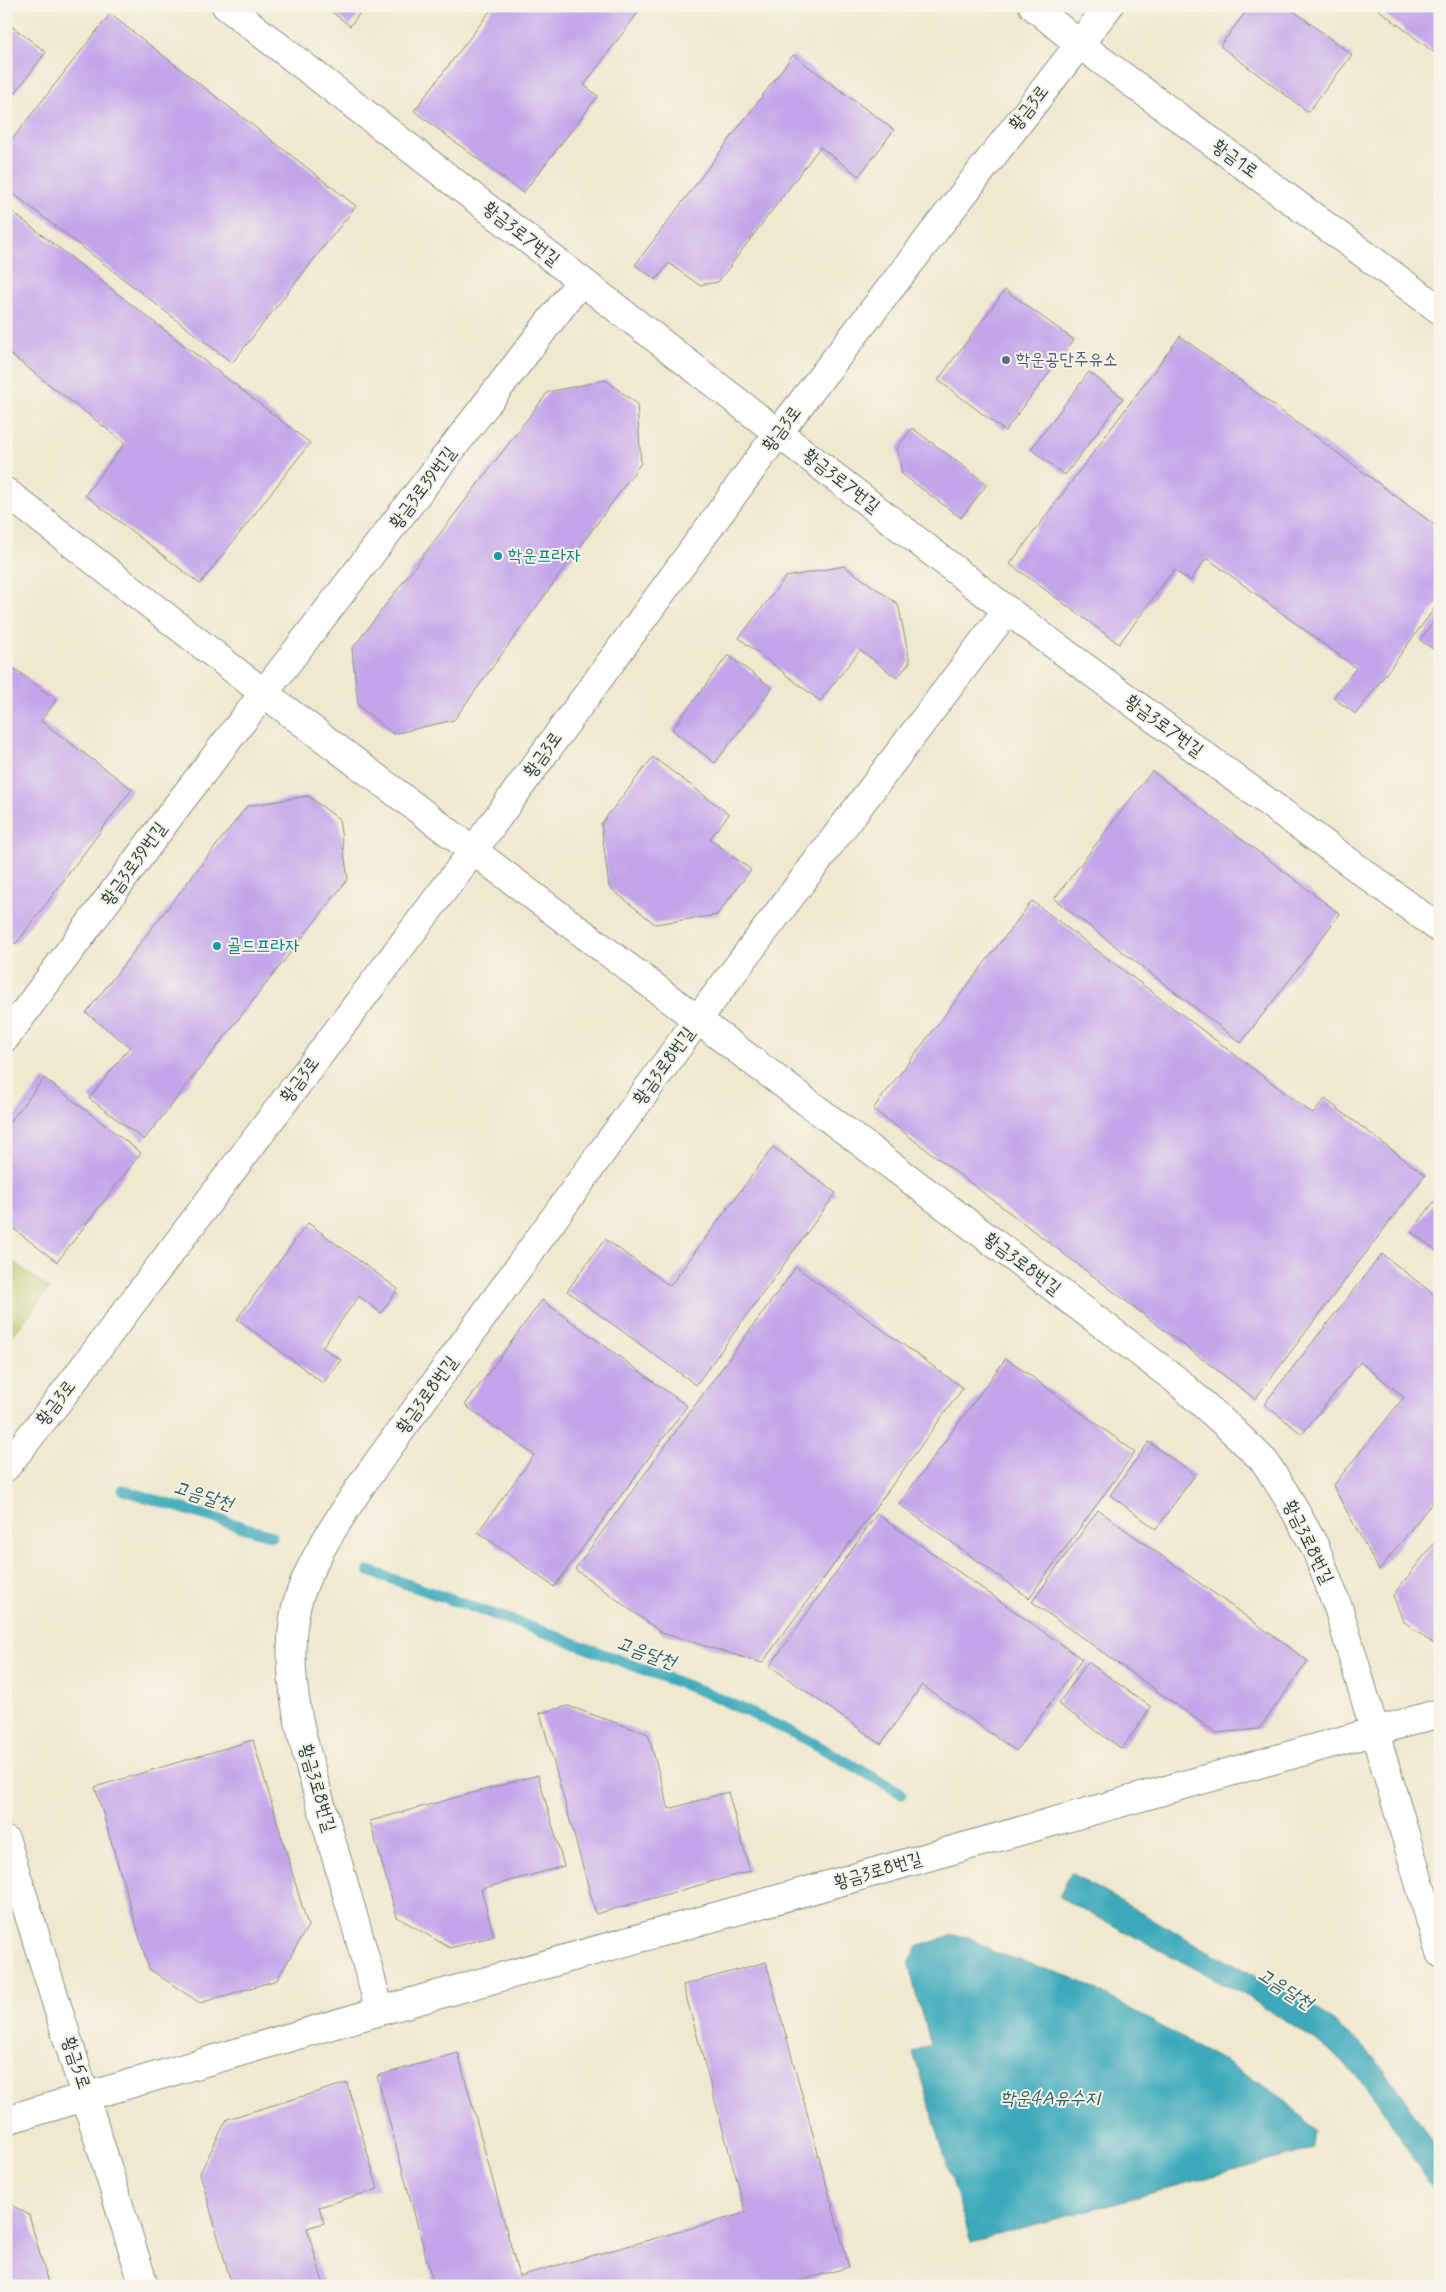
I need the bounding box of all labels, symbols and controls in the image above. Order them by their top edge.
street label: 황금3로 [1004,80,1054,136]
street label: 황금1로 [1207,134,1263,184]
street label: 황금3로7번길 [478,196,565,272]
place label: 학운공단주유소 [1016,348,1117,372]
marker: 학운공단주유소 [1000,354,1012,366]
street label: 황금3로 [757,401,807,457]
street label: 황금3로39번길 [384,441,462,534]
street label: 황금3로7번길 [798,443,885,519]
place label: 학운프라자 [508,544,581,568]
marker: 학운프라자 [492,550,504,562]
street label: 황금3로7번길 [1120,689,1208,763]
street label: 황금3로 [518,727,568,783]
street label: 황금3로39번길 [96,817,173,911]
place label: 골드프라자 [227,934,300,958]
marker: 골드프라자 [211,940,223,952]
street label: 황금3로8번길 [628,1022,701,1110]
street label: 황금3로 [275,1052,325,1108]
street label: 황금3로8번길 [979,1227,1066,1301]
street label: 황금3로8번길 [391,1351,464,1439]
street label: 황금3로 [31,1375,81,1431]
water label: 고음달천 [170,1475,238,1517]
street label: 황금3로8번길 [1277,1496,1339,1588]
water label: 고음달천 [613,1631,681,1676]
street label: 황금3로8번길 [293,1741,341,1835]
street label: 황금3로8번길 [831,1847,925,1895]
water label: 고음달천 [1252,1962,1319,2017]
street label: 황금5로 [56,2033,96,2093]
water label: 학운4A유수지 [1000,2086,1102,2111]

